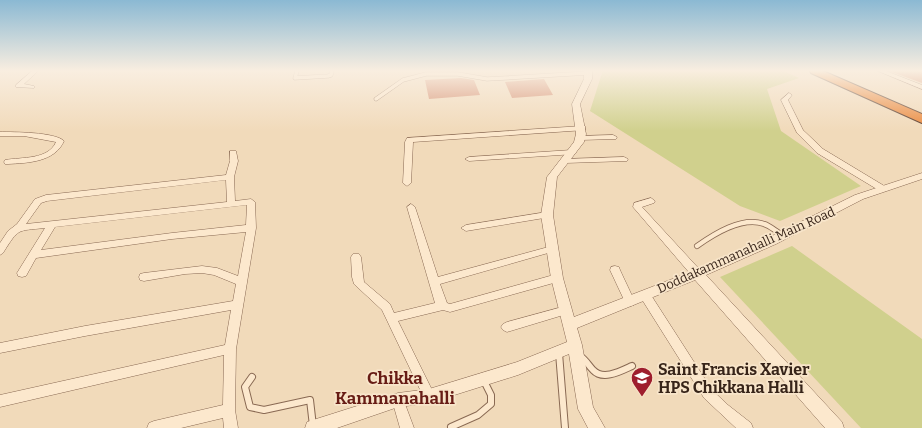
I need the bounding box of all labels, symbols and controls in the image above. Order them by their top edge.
street label: Doddakammanahalli Main Road [655,204,838,296]
place label: Saint Francis Xavier HPS Chikkana Halli [658,360,810,397]
school or university icon: Saint Francis Xavier HPS Chikkana Halli [629,365,655,398]
district label: Chikka Kammanahalli [335,368,456,409]

